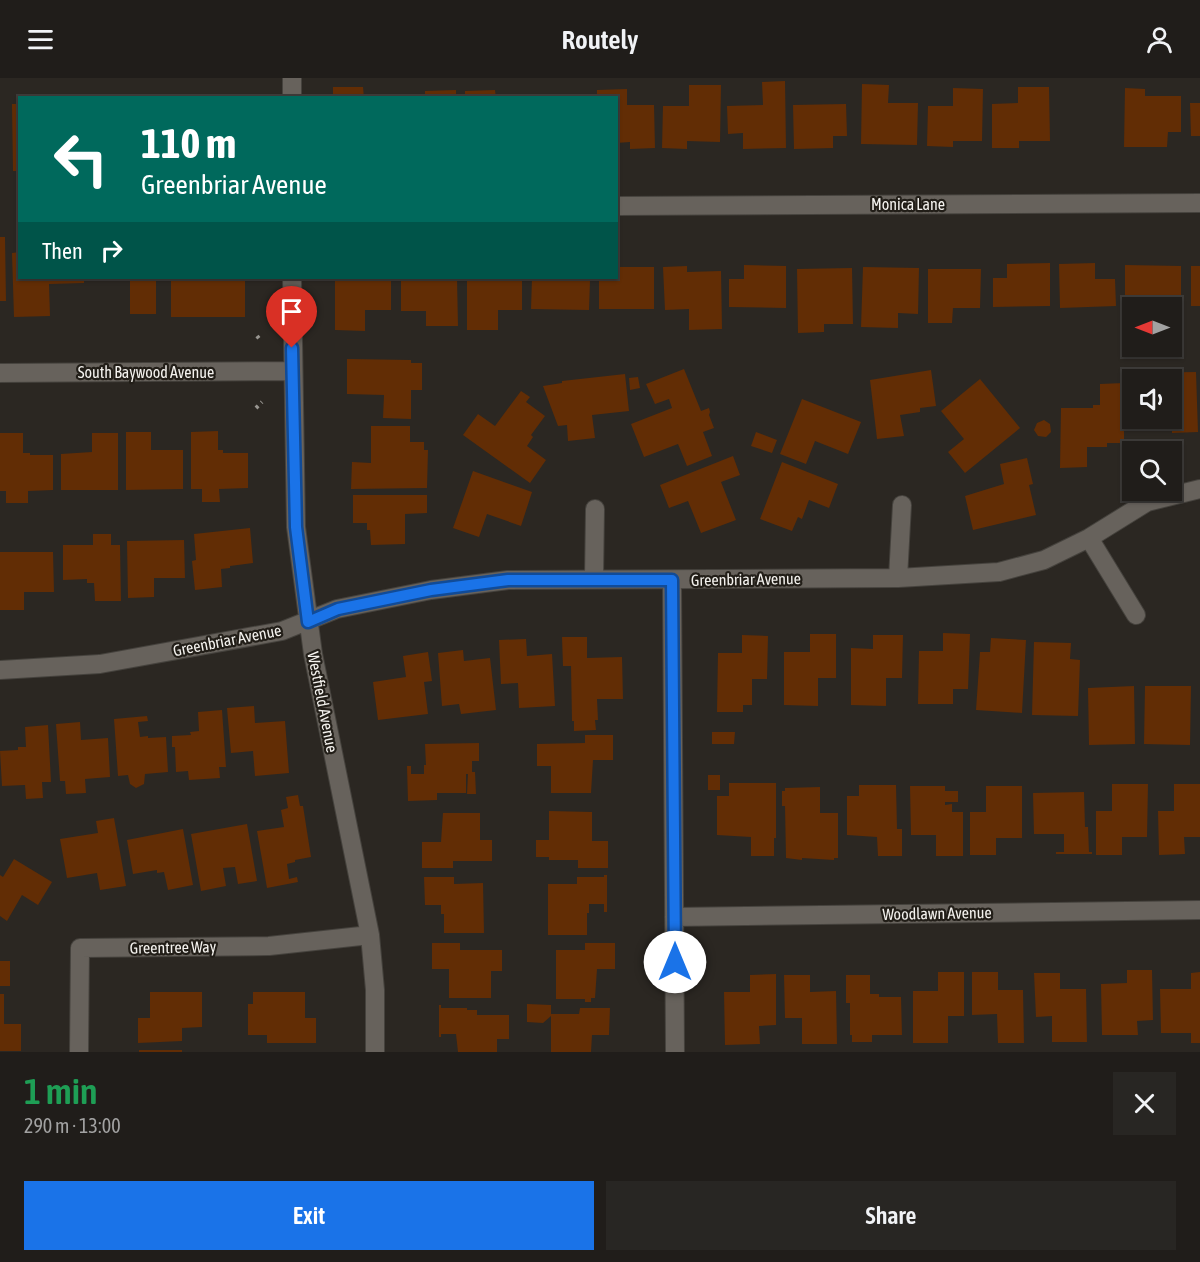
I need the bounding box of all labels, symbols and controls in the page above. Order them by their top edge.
icon: menu [24,23,57,56]
icon: person [1143,23,1176,56]
text: Routely [561,24,639,55]
text: 110 m [141,119,236,167]
icon: left [42,120,120,198]
text: Greenbriar Avenue [141,169,327,200]
street label: Monica Lane [871,195,945,213]
icon: right [95,234,128,267]
text: Then [42,238,83,264]
pin [266,286,317,348]
icon: arrive [275,295,308,328]
north arrow [1122,297,1182,357]
map controls [1122,297,1182,501]
street label: South Baywood Avenue [78,363,214,382]
button: sound [1122,369,1182,429]
button: search [1122,441,1182,501]
street label: Greenbriar Avenue [691,569,801,589]
street label: Greenbriar Avenue [171,621,283,659]
street label: Westfield Avenue [304,650,342,754]
street label: Woodlawn Avenue [882,903,992,923]
position arrow [643,930,707,994]
street label: Greentree Way [130,937,217,958]
text: 1 min [24,1070,98,1112]
button: close [1113,1072,1176,1135]
text: 290 m · 13:00 [24,1114,121,1137]
button: Exit [24,1181,594,1250]
button: Share [606,1181,1176,1250]

